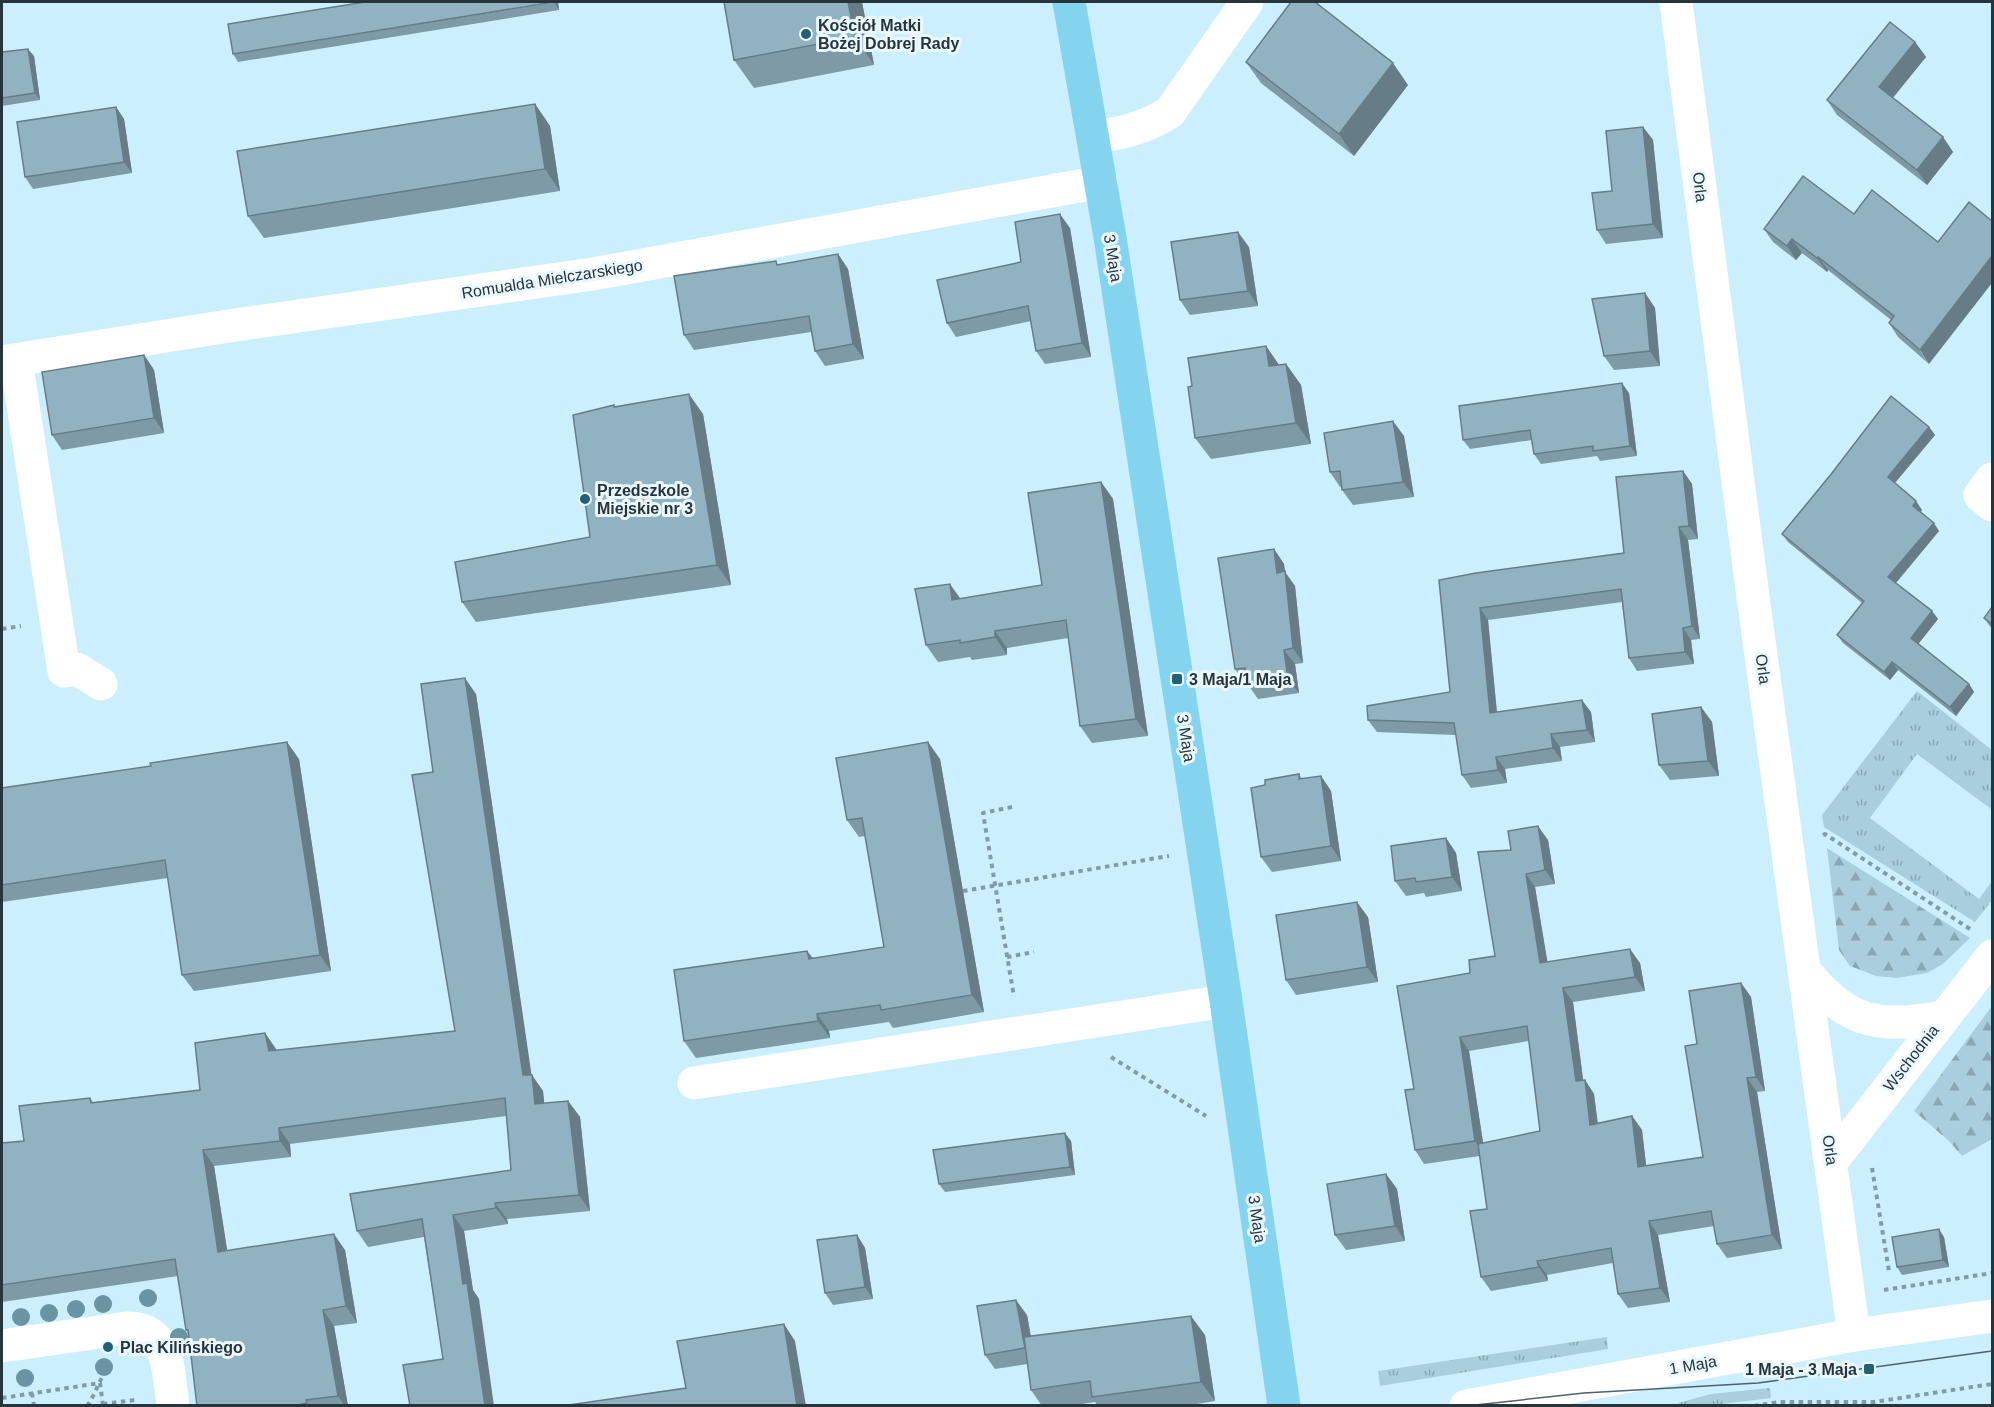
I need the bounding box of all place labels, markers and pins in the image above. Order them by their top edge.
place label: Kościół Matki Bożej Dobrej Rady [818,17,959,52]
marker: Kościół Matki Bożej Dobrej Rady [799,27,813,41]
place label: Przedszkole Miejskie nr 3 [597,482,693,517]
marker: Przedszkole Miejskie nr 3 [578,492,592,506]
place label: 3 Maja/1 Maja [1189,671,1291,688]
marker: 3 Maja/1 Maja [1170,672,1184,686]
place label: Plac Kilińskiego [120,1339,243,1356]
marker: Plac Kilińskiego [101,1340,115,1354]
place label: 1 Maja - 3 Maja [1745,1361,1857,1378]
marker: 1 Maja - 3 Maja [1862,1362,1876,1376]

